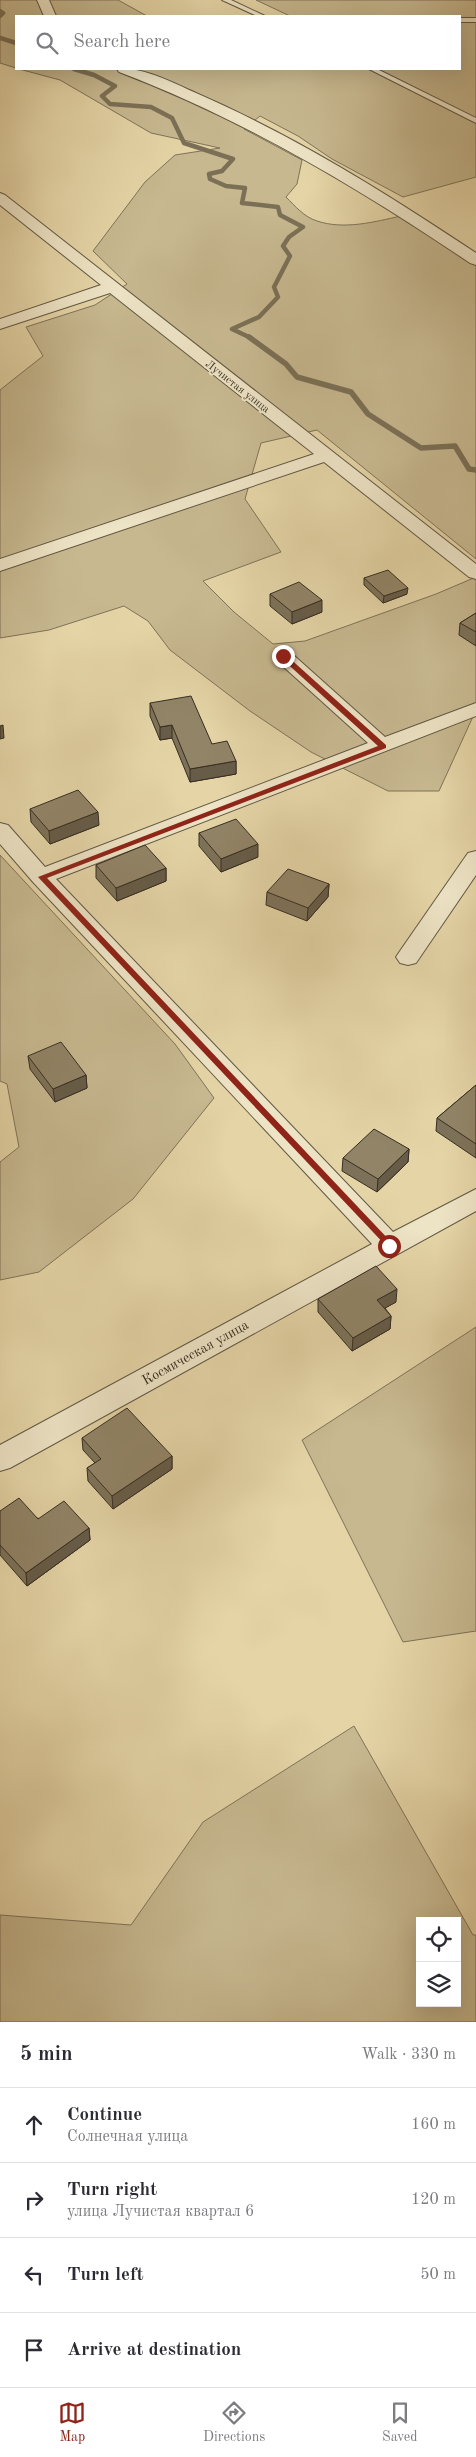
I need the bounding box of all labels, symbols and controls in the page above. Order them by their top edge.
search box [15,15,461,70]
icon: search [33,29,61,57]
text: Search here [73,33,170,52]
street label: Лучистая улица [203,359,272,416]
route end [272,645,295,668]
route start [378,1235,401,1258]
street label: Космическая улица [140,1318,251,1388]
map controls [416,1917,461,2007]
button: locate [416,1917,461,1962]
button: layers [416,1962,461,2007]
text: 5 min [20,2044,73,2065]
text: Walk · 330 m [361,2047,456,2063]
text: Continue [67,2106,142,2125]
icon: ahead [20,2111,48,2139]
text: 160 m [411,2117,456,2133]
text: Солнечная улица [67,2129,188,2145]
text: Turn right [67,2181,157,2200]
icon: right [20,2186,48,2214]
text: 120 m [411,2192,456,2208]
text: улица Лучистая квартал 6 [67,2204,254,2220]
icon: left [20,2261,48,2289]
text: Turn left [67,2266,144,2285]
text: 50 m [420,2267,456,2283]
icon: arrive [20,2336,48,2364]
text: Arrive at destination [67,2341,241,2360]
tab: Map [58,2399,86,2446]
tab: Directions [203,2399,265,2446]
tab: Saved [382,2399,418,2446]

